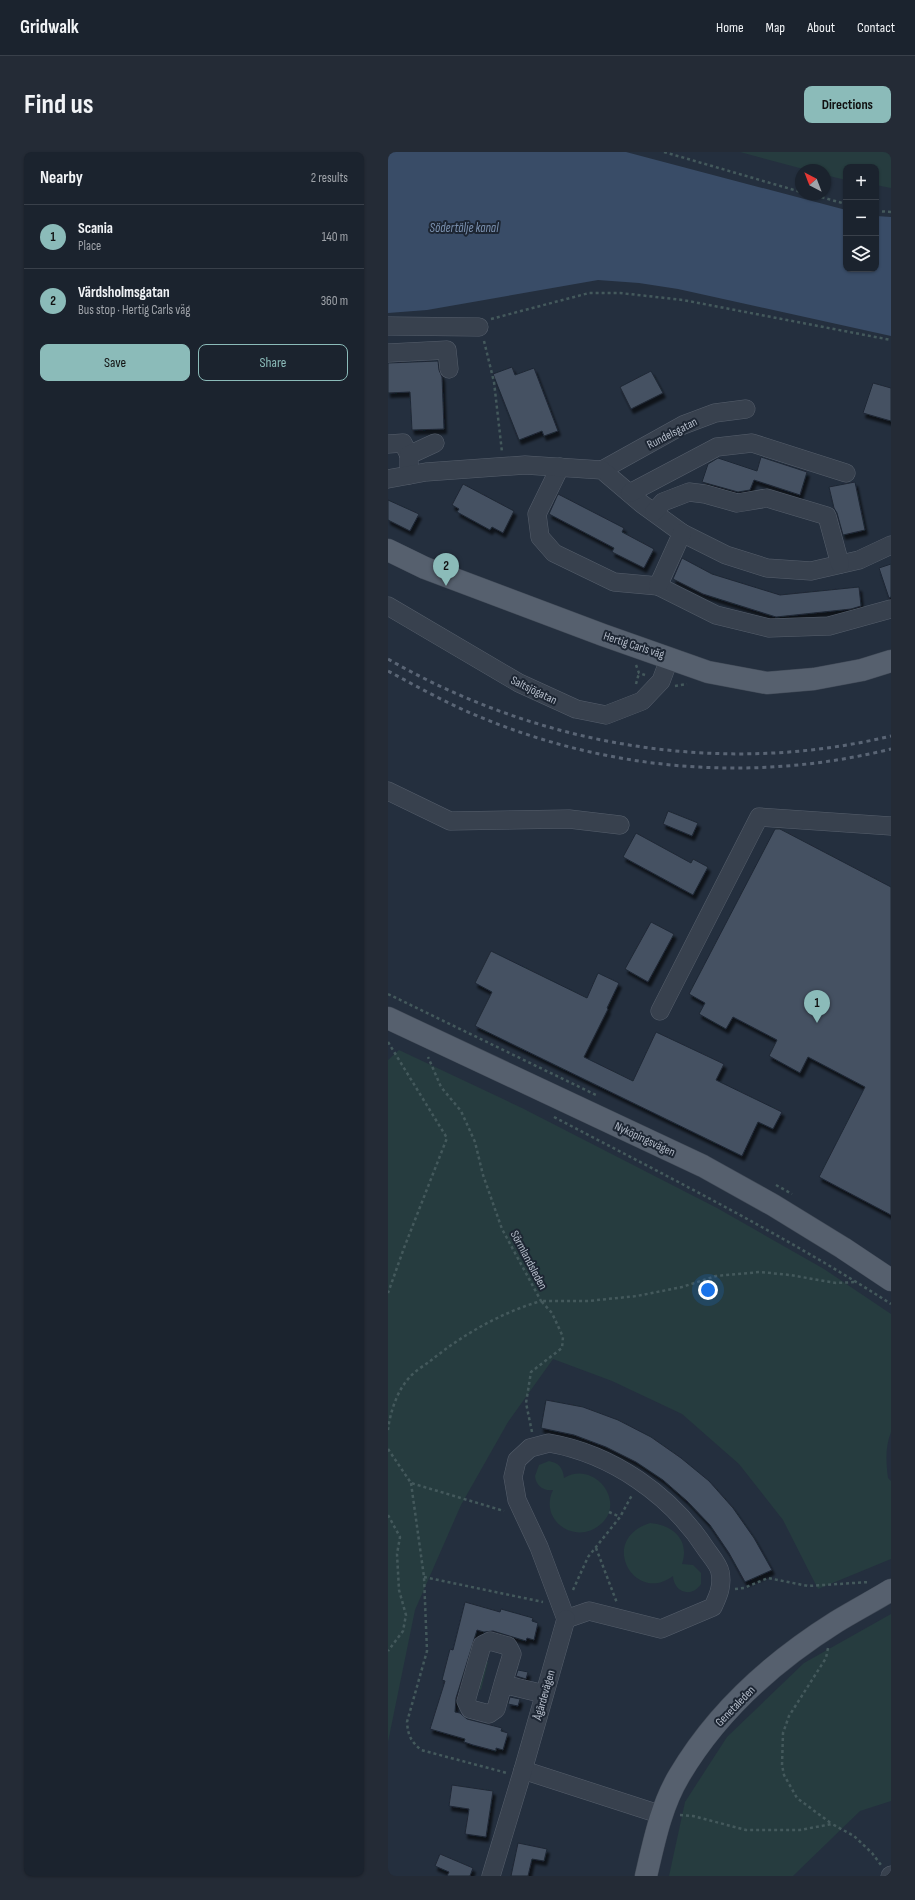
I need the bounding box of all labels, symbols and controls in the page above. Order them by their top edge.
text: Gridwalk [20,16,79,39]
text: Home [716,19,744,36]
text: Map [766,19,785,36]
text: About [807,19,835,36]
text: Contact [857,19,895,36]
button: Directions [804,86,891,123]
text: Find us [24,88,93,121]
north arrow [795,164,831,200]
map controls [843,164,879,272]
button: + [843,164,879,200]
text: Nearby [40,168,83,188]
text: 2 results [311,170,348,186]
button: − [843,200,879,236]
text: Scania [78,219,113,238]
water label: Södertälje kanal [430,220,499,236]
text: 1 [50,229,56,245]
text: 140 m [322,229,348,245]
button: layers [843,236,879,272]
text: Place [78,238,101,254]
text: Värdsholmsgatan [78,283,170,302]
text: 2 [50,293,56,309]
text: 360 m [321,293,348,309]
text: Bus stop · Hertig Carls väg [78,302,190,318]
button: Save [40,344,190,381]
button: Share [198,344,348,381]
street label: Rundelsgatan [644,414,700,453]
pin: 2 [433,553,459,586]
street label: Hertig Carls väg [602,629,666,662]
street label: Saltsjögatan [508,673,559,708]
pin: 1 [804,990,830,1023]
street label: Nyköpingsvägen [612,1119,678,1160]
street label: Sörmlandsleden [507,1228,550,1292]
your location [698,1280,718,1300]
street label: Ågärdevägen [530,1668,559,1723]
street label: Genetaleden [712,1683,758,1730]

